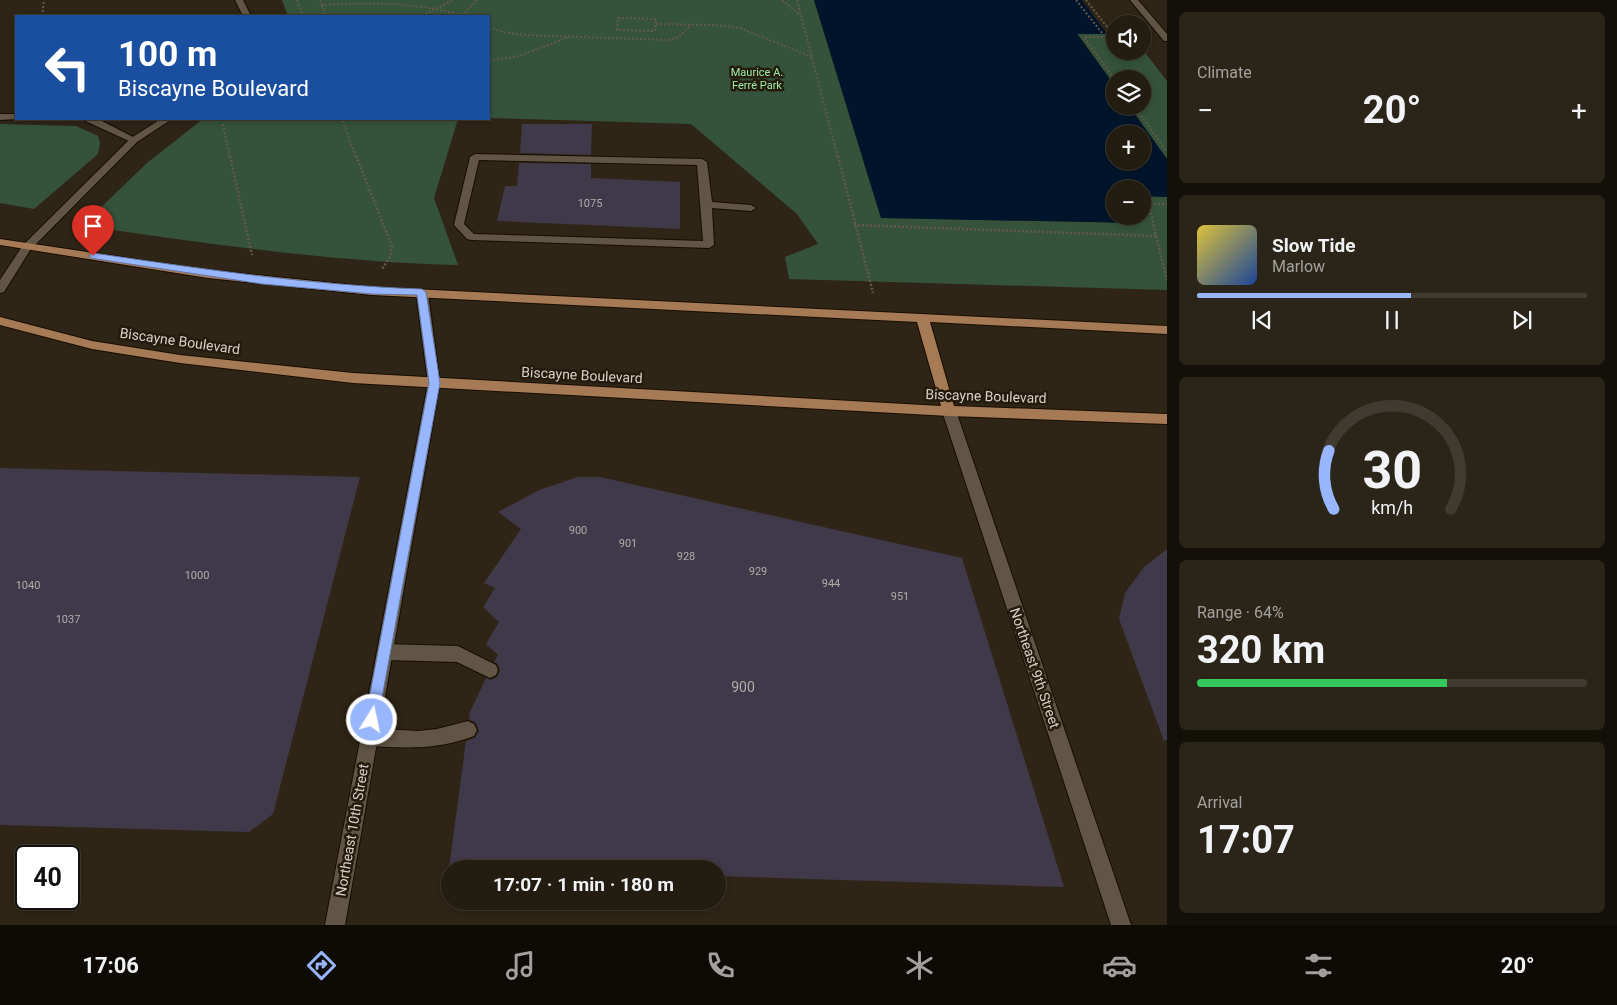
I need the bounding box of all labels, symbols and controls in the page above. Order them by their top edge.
map controls [1106,15,1151,225]
button: sound [1106,15,1151,60]
text: 100 m [118,34,217,75]
icon: left [35,35,100,100]
text: Climate [1197,63,1252,82]
park label: Maurice A. Ferré Park [731,66,783,92]
button: layers [1106,70,1151,115]
text: Biscayne Boulevard [118,76,309,101]
text: 20° [1363,88,1421,132]
text: − [1197,94,1213,127]
text: + [1571,94,1587,127]
button: + [1106,125,1151,170]
button: − [1106,180,1151,225]
house number: 1075 [578,197,602,210]
pin [72,205,114,256]
icon: arrive [79,212,107,240]
text: Slow Tide [1272,234,1355,257]
text: Marlow [1272,257,1325,276]
icon: previous [1248,306,1276,334]
icon: pause [1378,306,1406,334]
icon: next [1508,306,1536,334]
street label: Biscayne Boulevard [119,325,241,357]
street label: Biscayne Boulevard [521,364,643,386]
street label: Biscayne Boulevard [925,386,1047,406]
text: 30 [1362,440,1422,501]
text: km/h [1371,497,1413,518]
house number: 900 [569,524,587,537]
house number: 901 [619,537,637,550]
house number: 928 [677,550,695,563]
house number: 929 [749,565,767,578]
house number: 1000 [185,569,209,582]
house number: 944 [822,577,840,590]
house number: 1040 [16,579,40,592]
house number: 951 [891,590,909,603]
text: Range · 64% [1197,603,1284,622]
street label: Northeast 9th Street [1007,606,1063,731]
house number: 1037 [56,613,80,626]
text: 320 km [1197,628,1325,672]
house number: 900 [731,679,755,695]
position arrow [345,693,397,745]
street label: Northeast 10th Street [332,762,372,897]
text: Arrival [1197,793,1242,812]
text: 17:07 [1197,818,1295,862]
speed limit sign: 40 [15,845,80,910]
text: 17:07 · 1 min · 180 m [493,873,674,896]
icon: directions [304,948,339,983]
icon: music [503,948,538,983]
icon: phone [703,948,738,983]
icon: climate [902,948,937,983]
icon: car [1102,948,1137,983]
icon: filters [1301,948,1336,983]
text: 17:06 [82,953,139,978]
text: 20° [1501,953,1535,978]

